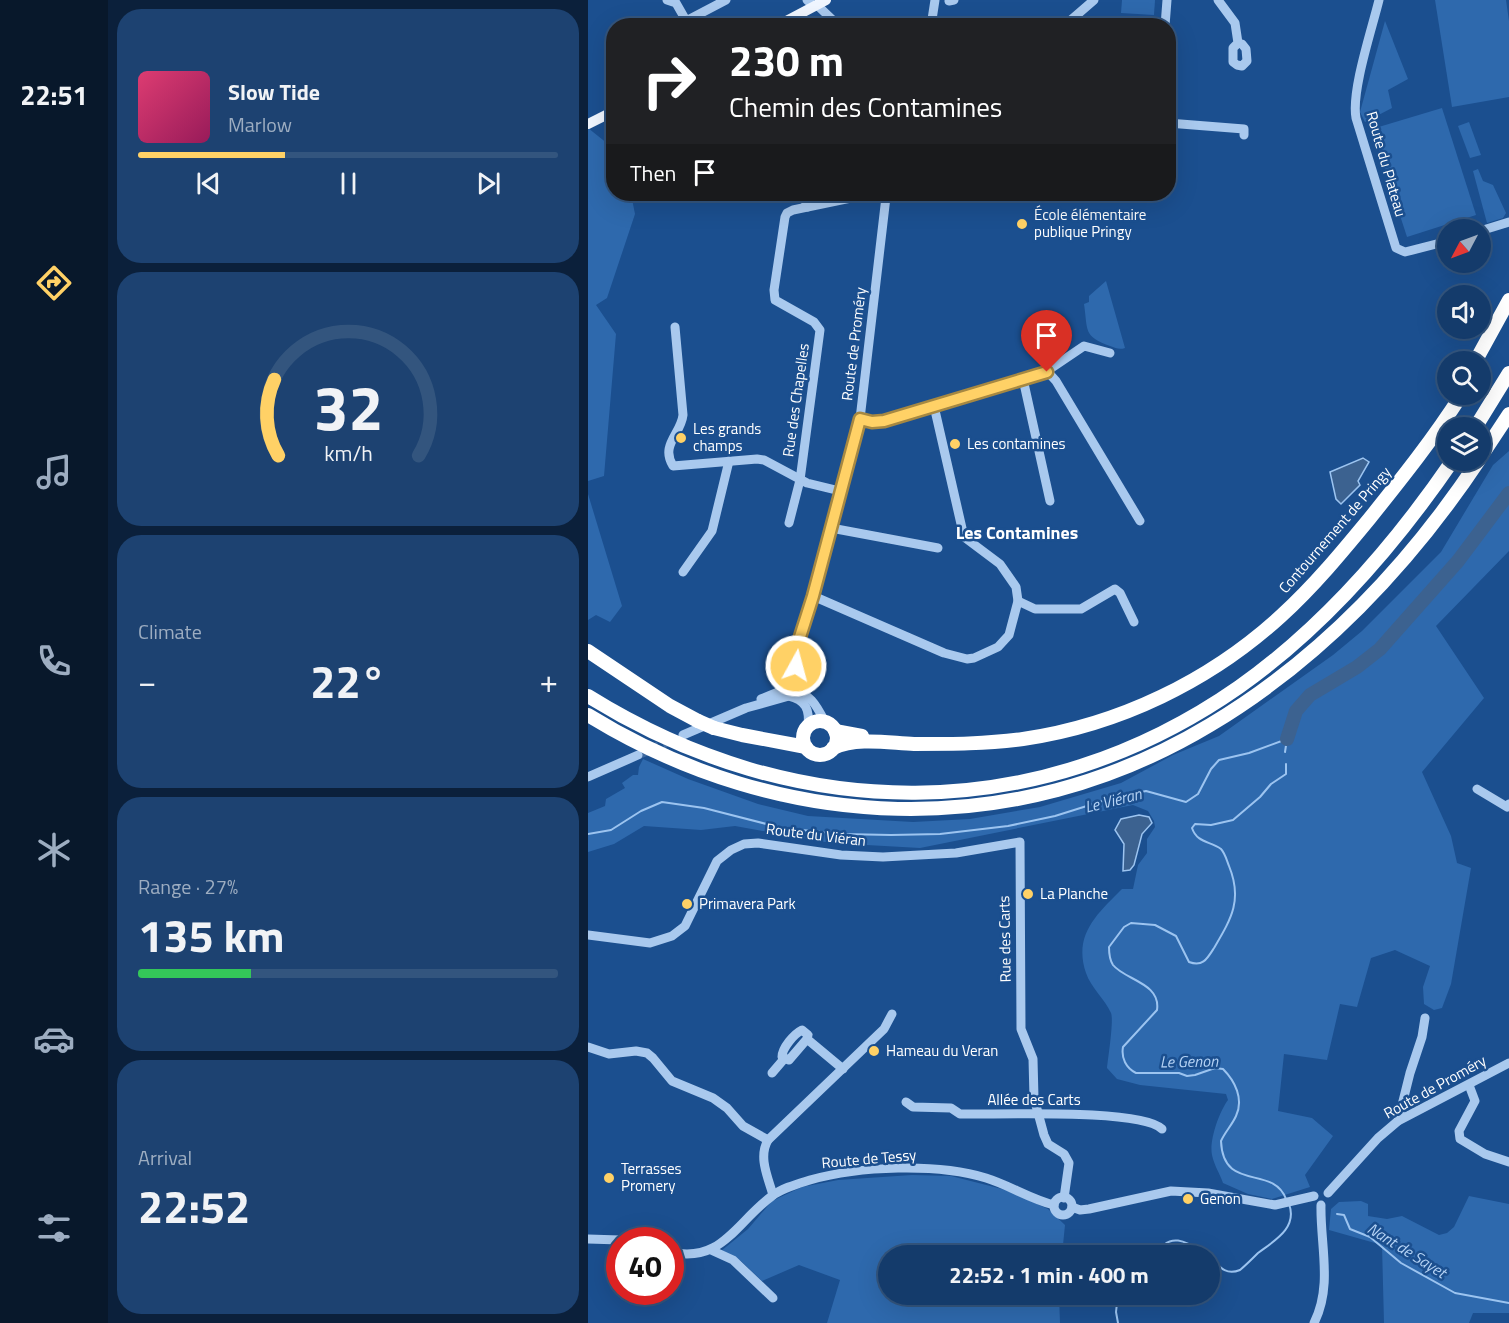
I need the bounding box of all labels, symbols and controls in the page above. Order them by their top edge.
text: 230 m [729,28,844,92]
icon: right [630,42,708,120]
text: 22:51 [20,74,88,115]
text: Slow Tide [228,75,320,109]
text: Chemin des Contamines [729,86,1002,127]
text: Marlow [228,109,292,140]
street label: Route du Plateau [1360,109,1412,219]
text: Then [630,156,676,190]
icon: arrive [688,156,721,189]
icon: previous [192,167,225,200]
icon: pause [332,167,365,200]
icon: next [472,167,505,200]
place label: École élémentaire publique Pringy [1034,203,1146,243]
marker: École élémentaire publique Pringy [1015,217,1029,231]
north arrow [1437,219,1491,273]
map controls [1437,219,1491,471]
icon: directions [33,262,75,304]
button: sound [1437,285,1491,339]
street label: Route de Proméry [835,286,872,402]
pin [1021,310,1072,372]
icon: arrive [1030,319,1063,352]
street label: Rue des Chapelles [776,342,815,458]
button: search [1437,351,1491,405]
text: 32 [313,359,383,454]
place label: Les grands champs [693,417,761,457]
button: layers [1437,417,1491,471]
marker: Les grands champs [674,431,688,445]
place label: Les contamines [967,432,1066,455]
text: km/h [324,437,372,469]
marker: Les contamines [948,437,962,451]
icon: music [33,451,75,493]
street label: Contournement de Pringy [1273,461,1396,598]
district label: Les Contamines [956,519,1078,546]
text: Climate [138,616,202,647]
position arrow [764,634,828,698]
icon: phone [33,640,75,682]
text: 22° [310,647,386,715]
text: − [138,656,156,706]
text: + [540,656,558,706]
water label: Le Viéran [1082,781,1145,819]
street label: Route du Viéran [765,817,867,852]
icon: climate [33,829,75,871]
text: Range · 27% [138,871,238,902]
place label: La Planche [1040,882,1108,905]
marker: La Planche [1021,887,1035,901]
place label: Primavera Park [699,892,796,915]
street label: Rue des Carts [992,895,1017,983]
marker: Primavera Park [680,897,694,911]
text: 135 km [138,901,284,969]
icon: car [33,1018,75,1060]
place label: Hameau du Veran [886,1039,998,1062]
marker: Hameau du Veran [867,1044,881,1058]
water label: Le Genon [1160,1048,1219,1074]
street label: Route de Proméry [1379,1049,1490,1124]
street label: Allée des Carts [987,1088,1081,1111]
text: Arrival [138,1142,192,1173]
street label: Route de Tessy [821,1143,917,1174]
place label: Terrasses Promery [621,1157,682,1197]
marker: Terrasses Promery [602,1171,616,1185]
text: 22:52 [138,1172,250,1240]
place label: Genon [1200,1187,1241,1210]
marker: Genon [1181,1192,1195,1206]
icon: filters [33,1207,75,1249]
water label: Nant de Sayet [1363,1216,1453,1285]
speed limit sign: 40 [606,1227,684,1305]
text: 22:52 · 1 min · 400 m [949,1258,1149,1292]

